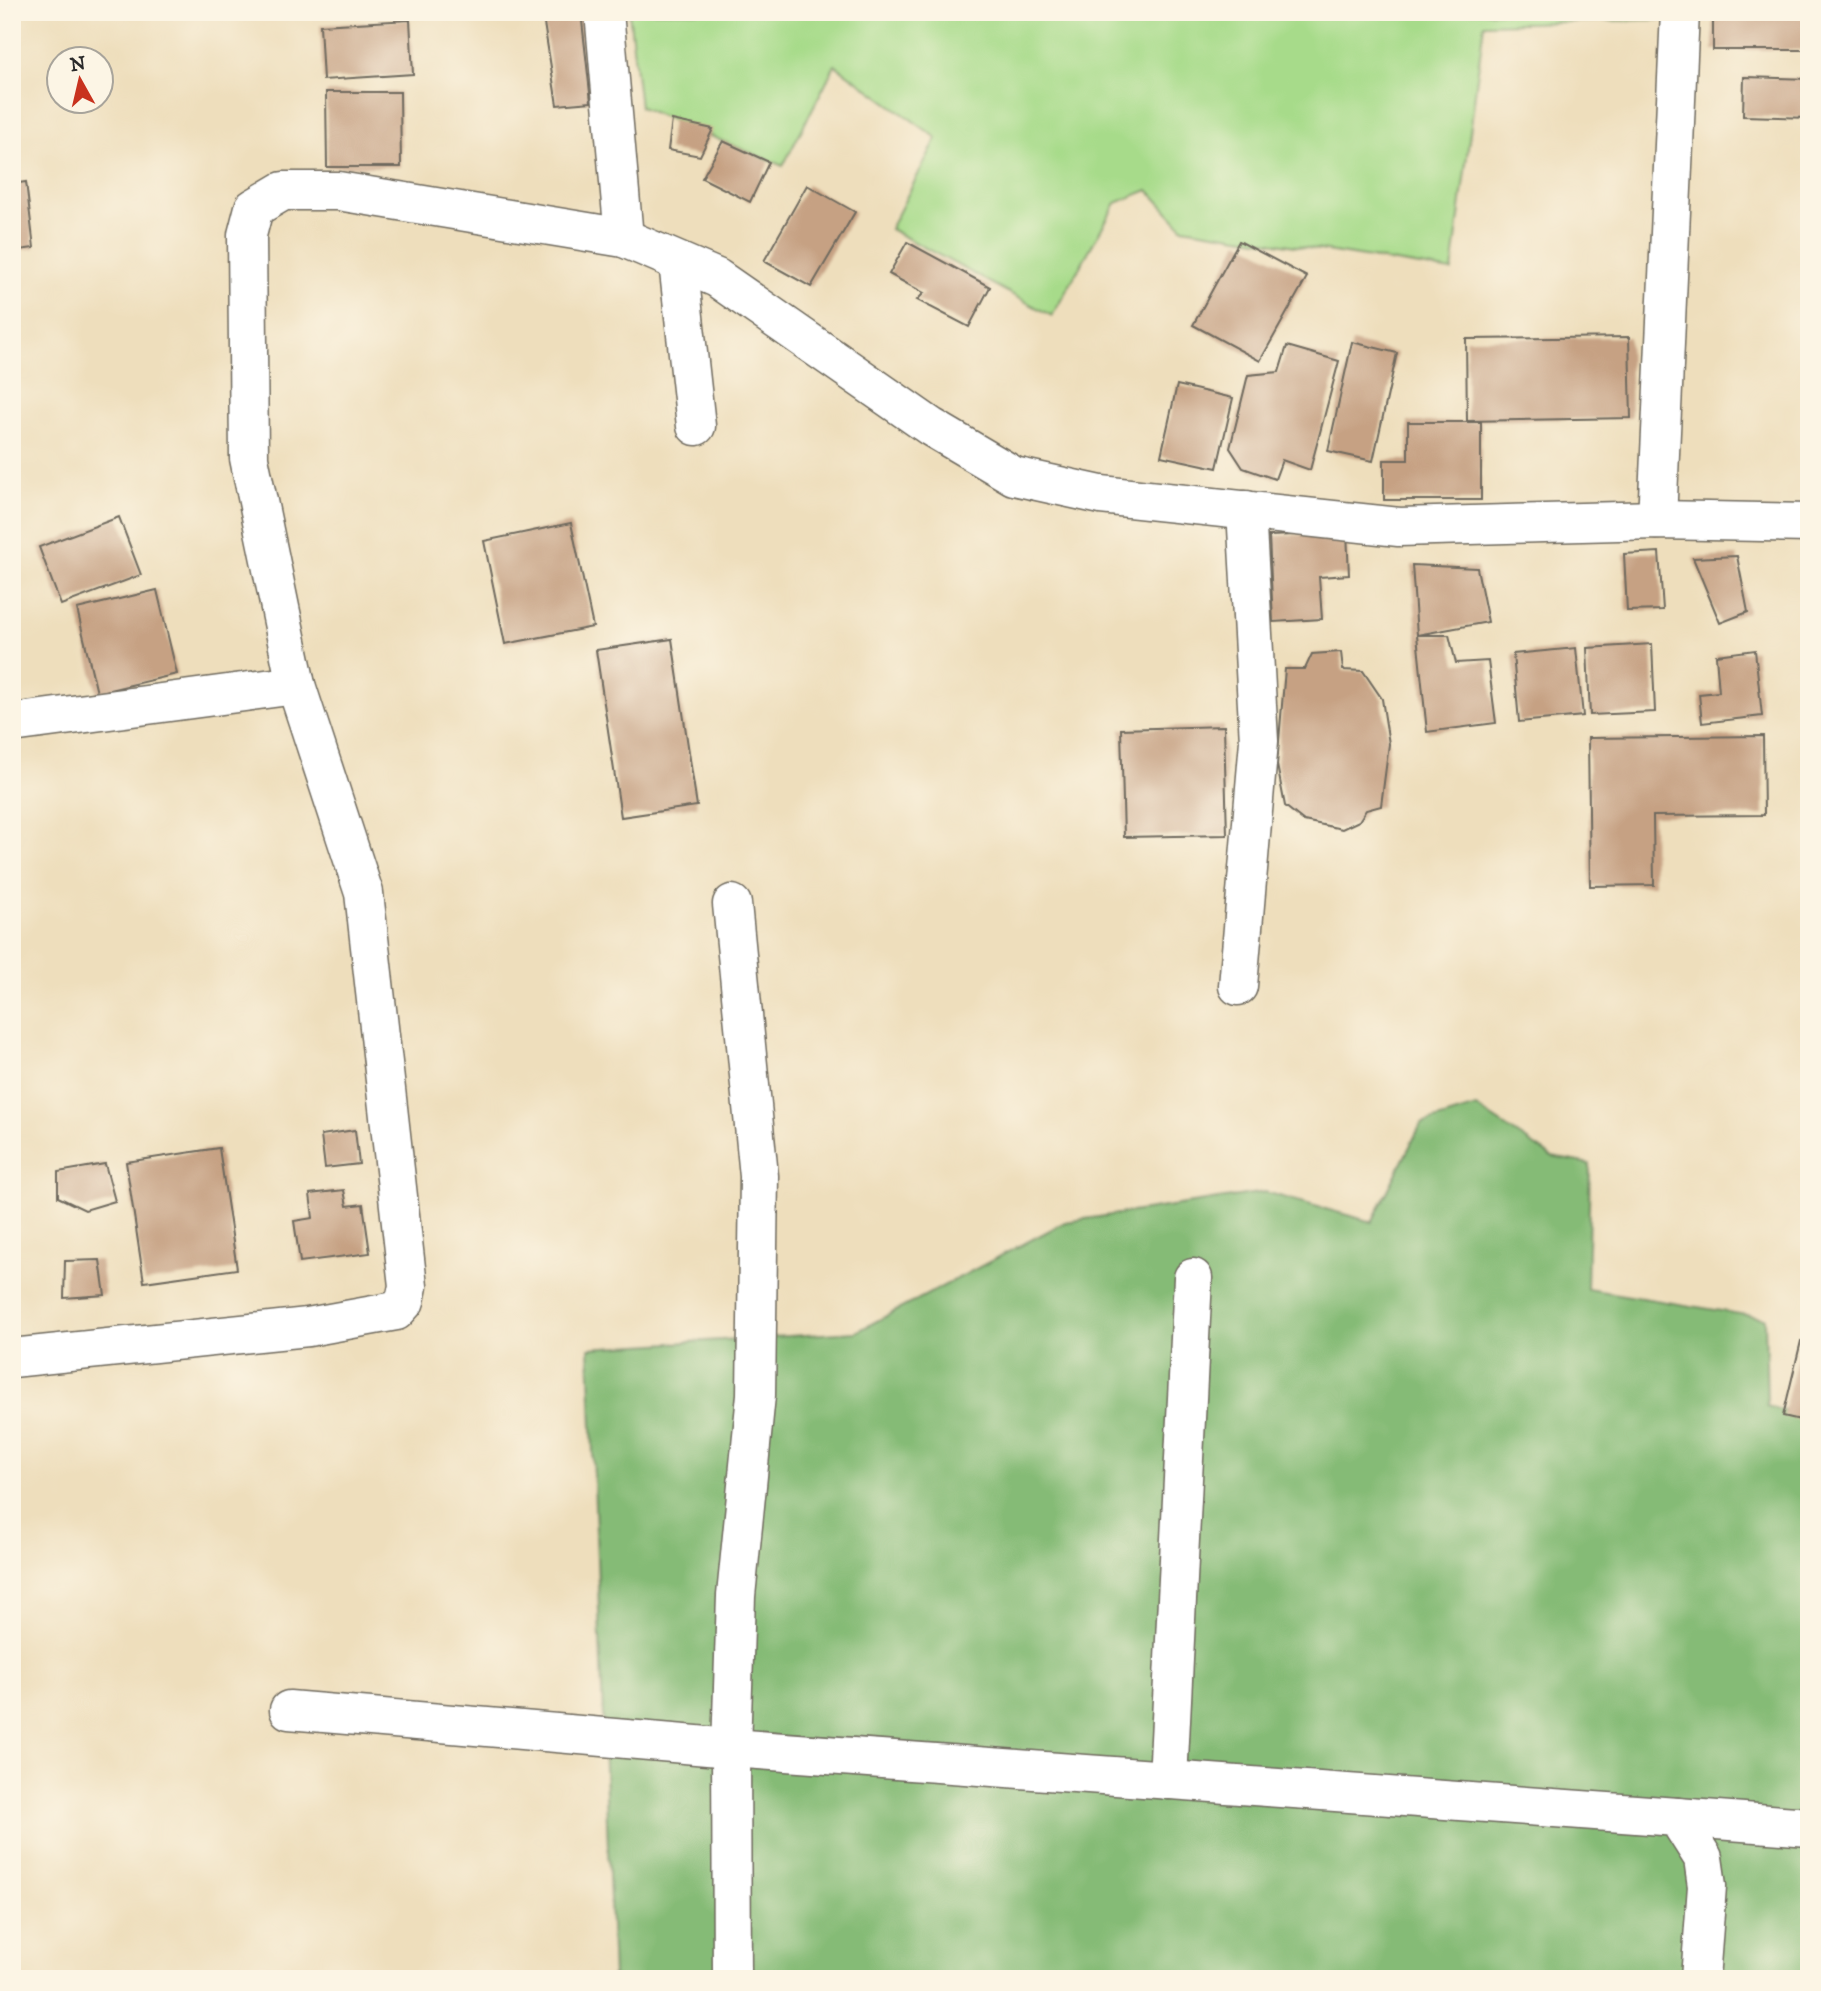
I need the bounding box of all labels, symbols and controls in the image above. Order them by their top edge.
north arrow [46,46,116,116]
text: N [69,52,88,77]

